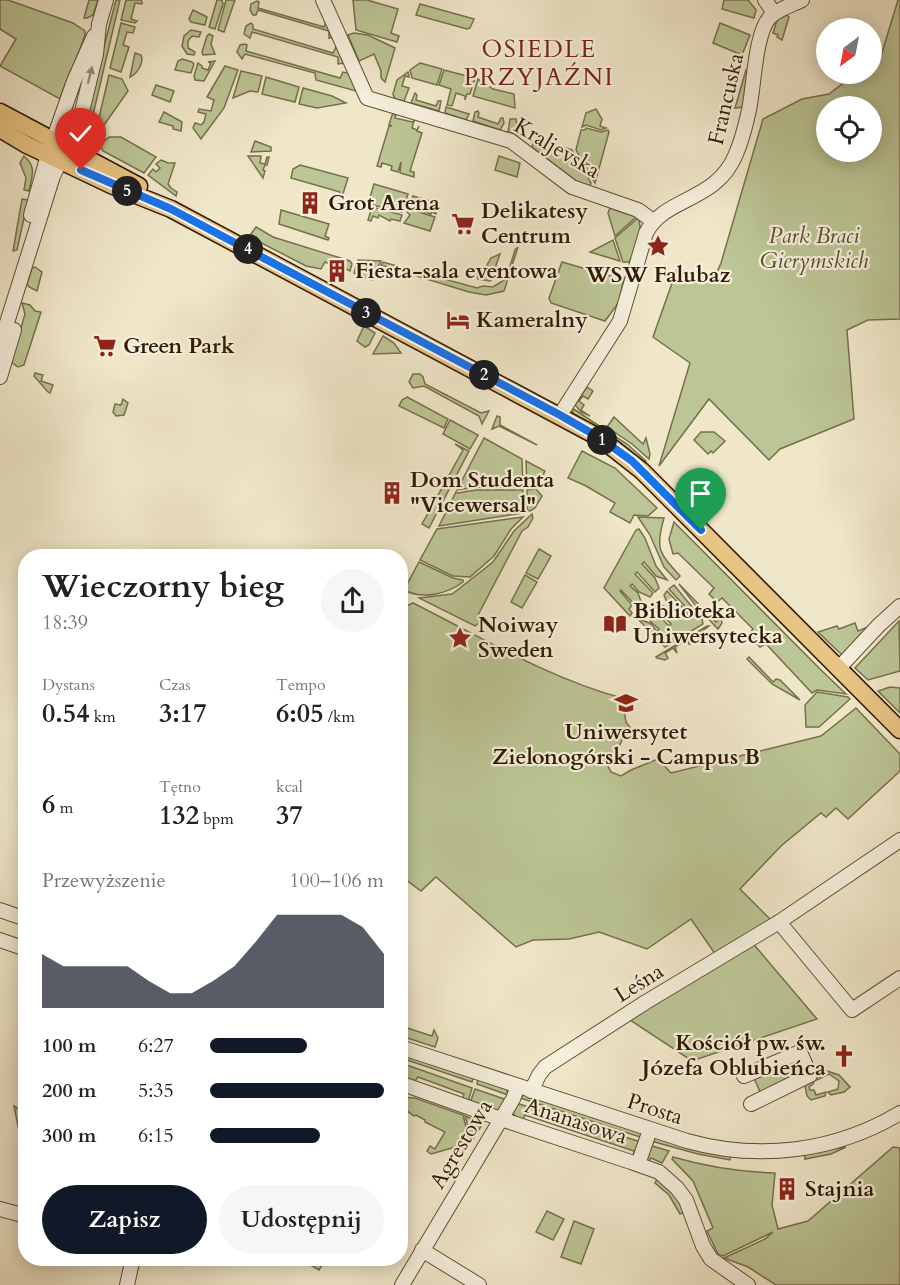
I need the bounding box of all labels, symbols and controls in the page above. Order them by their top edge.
north arrow [816,18,882,84]
map controls [816,18,882,162]
district label: OSIEDLE PRZYJAŹNI [464,33,614,94]
street label: Francuska [701,50,751,148]
one-way arrow [86,65,96,84]
button: locate [816,96,882,162]
pin [55,108,106,170]
street label: Kraljevska [508,111,606,186]
icon: check [64,117,97,150]
pin: 5 [112,176,142,206]
text: 5 [123,180,131,202]
place label: Grot Arena [328,188,440,218]
building icon: Grot Arena [297,190,323,216]
place label: Delikatesy Centrum [481,196,588,251]
supermarket icon: Delikatesy Centrum [450,211,476,237]
park label: Park Braci Gierymskich [760,221,869,276]
place icon: WSW Falubaz [645,233,671,259]
pin: 4 [233,234,263,264]
text: 4 [244,238,252,260]
place label: Fiesta-sala eventowa [355,256,558,286]
building icon: Fiesta-sala eventowa [324,258,350,284]
place label: WSW Falubaz [585,260,731,290]
pin: 3 [351,298,381,328]
text: 3 [362,302,370,324]
place label: Kameralny [476,305,588,335]
hotel icon: Kameralny [445,307,471,333]
place label: Green Park [123,331,235,361]
supermarket icon: Green Park [92,333,118,359]
pin: 2 [469,360,499,390]
text: 2 [480,364,488,386]
pin: 1 [587,425,617,455]
text: 1 [598,429,606,451]
place label: Dom Studenta "Vicewersal" [410,465,555,520]
pin [675,468,726,530]
icon: arrive [684,477,717,510]
building icon: Dom Studenta "Vicewersal" [379,480,405,506]
text: Wieczorny bieg [42,564,284,609]
button: share [321,569,384,632]
place label: Biblioteka Uniwersytecka [633,596,783,651]
text: 18:39 [42,609,88,636]
place label: Noiway Sweden [478,610,559,665]
library icon: Biblioteka Uniwersytecka [602,611,628,637]
place icon: Noiway Sweden [447,625,473,651]
text: Dystans [42,674,95,696]
text: Czas [159,674,191,696]
text: Tempo [276,674,326,696]
school or university icon: Uniwersytet Zielonogórski - Campus B [613,690,639,716]
text: 0.54 [42,696,90,731]
text: 3:17 [159,696,207,731]
text: 6:05 [276,696,324,731]
text: km [90,706,116,728]
text: /km [324,706,355,728]
place label: Uniwersytet Zielonogórski - Campus B [492,717,760,772]
text: Tętno [159,776,201,798]
text: kcal [276,776,303,798]
text: 6 [42,787,55,822]
text: m [55,797,73,819]
text: 132 [159,798,199,833]
text: 37 [276,798,303,833]
text: bpm [199,808,234,830]
text: Przewyższenie [42,867,165,894]
text: 100–106 m [289,867,384,894]
street label: Leśna [609,956,670,1010]
place label: Kościół pw. św. Józefa Oblubieńca [639,1028,826,1083]
text: 100 m [42,1032,97,1059]
text: 6:27 [138,1032,174,1059]
church icon: Kościół pw. św. Józefa Oblubieńca [831,1043,857,1069]
text: 200 m [42,1077,97,1104]
text: 5:35 [138,1077,174,1104]
street label: Prosta [623,1086,687,1132]
street label: Ananasowa [521,1090,632,1152]
street label: Agrestowa [423,1093,500,1194]
text: 300 m [42,1122,97,1149]
text: 6:15 [138,1122,174,1149]
place label: Stajnia [805,1174,875,1204]
building icon: Stajnia [774,1176,800,1202]
button: Zapisz [42,1185,207,1254]
button: Udostępnij [219,1185,384,1254]

